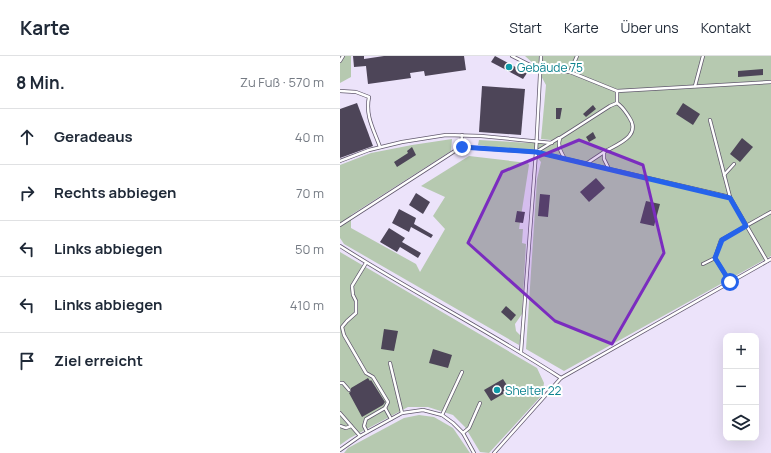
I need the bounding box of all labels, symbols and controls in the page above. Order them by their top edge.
text: Karte [20,15,70,41]
text: Start [509,18,542,37]
text: Karte [564,18,599,37]
text: Über uns [621,18,679,37]
text: Kontakt [701,18,751,37]
place label: Gebäude 75 [517,59,583,76]
marker: Gebäude 75 [504,62,514,72]
text: 8 Min. [16,71,65,94]
text: Zu Fuß · 570 m [240,73,324,91]
icon: ahead [16,126,38,148]
text: Geradeaus [54,126,133,147]
text: 40 m [295,128,324,146]
route end [453,138,471,156]
icon: right [16,182,38,204]
text: Rechts abbiegen [54,182,176,203]
text: 70 m [296,184,324,202]
icon: left [16,238,38,260]
text: Links abbiegen [54,238,162,259]
text: 50 m [295,240,324,258]
route start [721,273,739,291]
icon: left [16,294,38,316]
text: Links abbiegen [54,294,162,315]
text: 410 m [290,296,324,314]
map controls [723,333,759,441]
button: + [723,333,759,369]
icon: arrive [16,350,38,372]
text: Ziel erreicht [54,350,143,371]
button: − [723,369,759,405]
place label: Shelter 22 [505,382,561,399]
marker: Shelter 22 [492,385,502,395]
button: layers [723,405,759,441]

